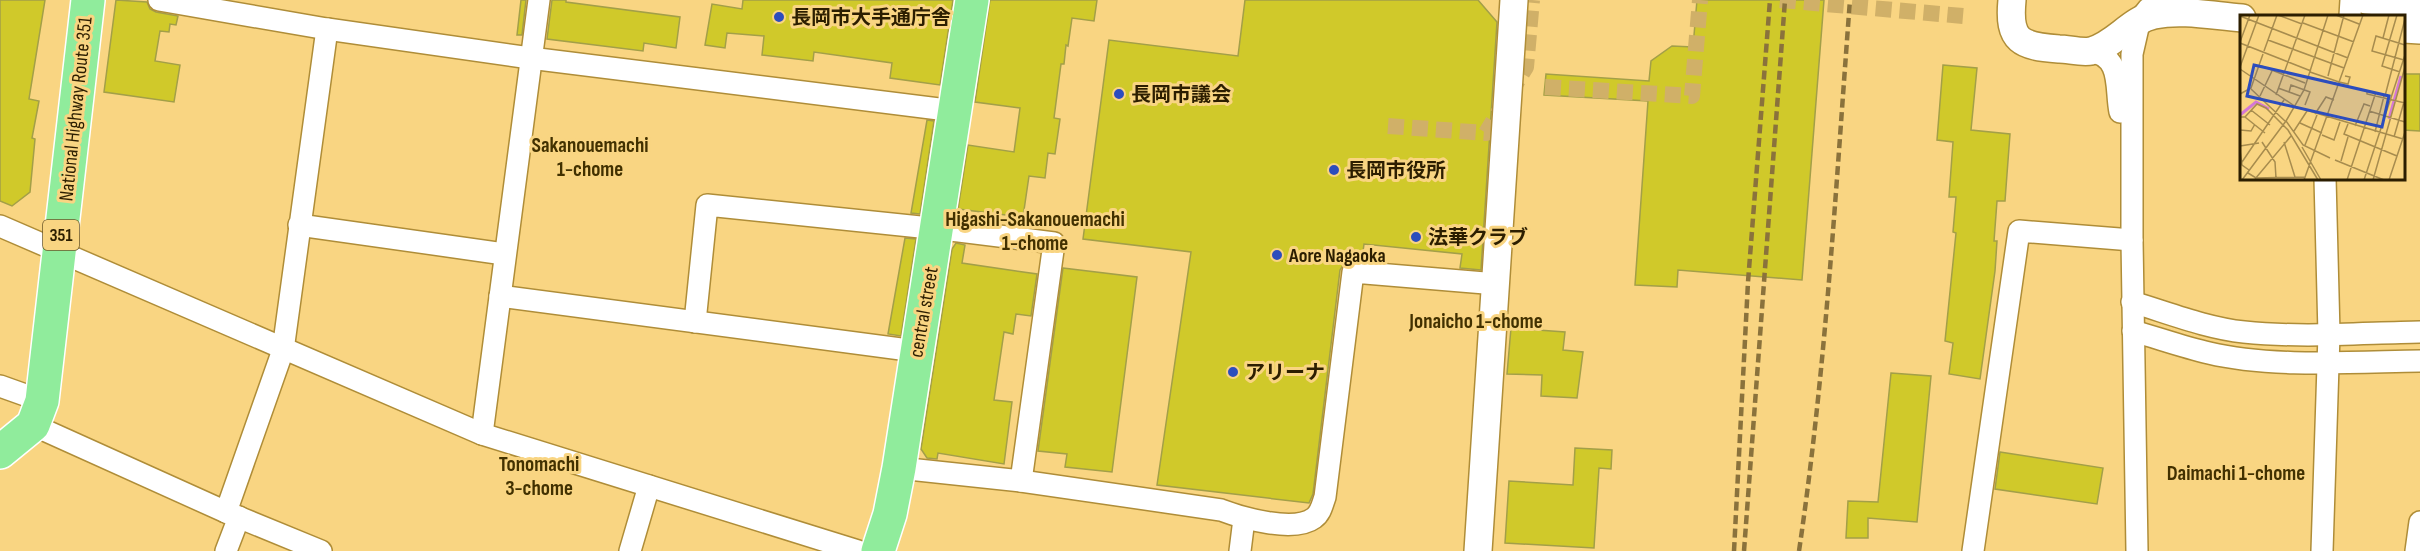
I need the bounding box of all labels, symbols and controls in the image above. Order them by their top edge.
place label: 長岡市大手通庁舎 [791,6,951,30]
marker: 長岡市大手通庁舎 [772,10,786,24]
inset map [2240,15,2405,180]
street label: National Highway Route 351 [54,16,98,202]
place label: 長岡市議会 [1131,83,1231,107]
marker: 長岡市議会 [1112,87,1126,101]
district label: Sakanouemachi 1-chome [531,133,649,182]
place label: 長岡市役所 [1346,159,1446,183]
marker: 長岡市役所 [1327,163,1341,177]
district label: Higashi-Sakanouemachi 1-chome [945,207,1125,256]
road number: 351 [43,220,79,250]
place label: 法華クラブ [1428,226,1528,250]
marker: 法華クラブ [1409,230,1423,244]
place label: Aore Nagaoka [1288,244,1386,268]
marker: Aore Nagaoka [1270,248,1284,262]
street label: central street [904,265,944,359]
district label: Jonaicho 1-chome [1408,309,1543,334]
place label: アリーナ [1245,361,1325,385]
marker: アリーナ [1226,365,1240,379]
district label: Tonomachi 3-chome [499,452,579,501]
district label: Daimachi 1-chome [2167,461,2305,486]

